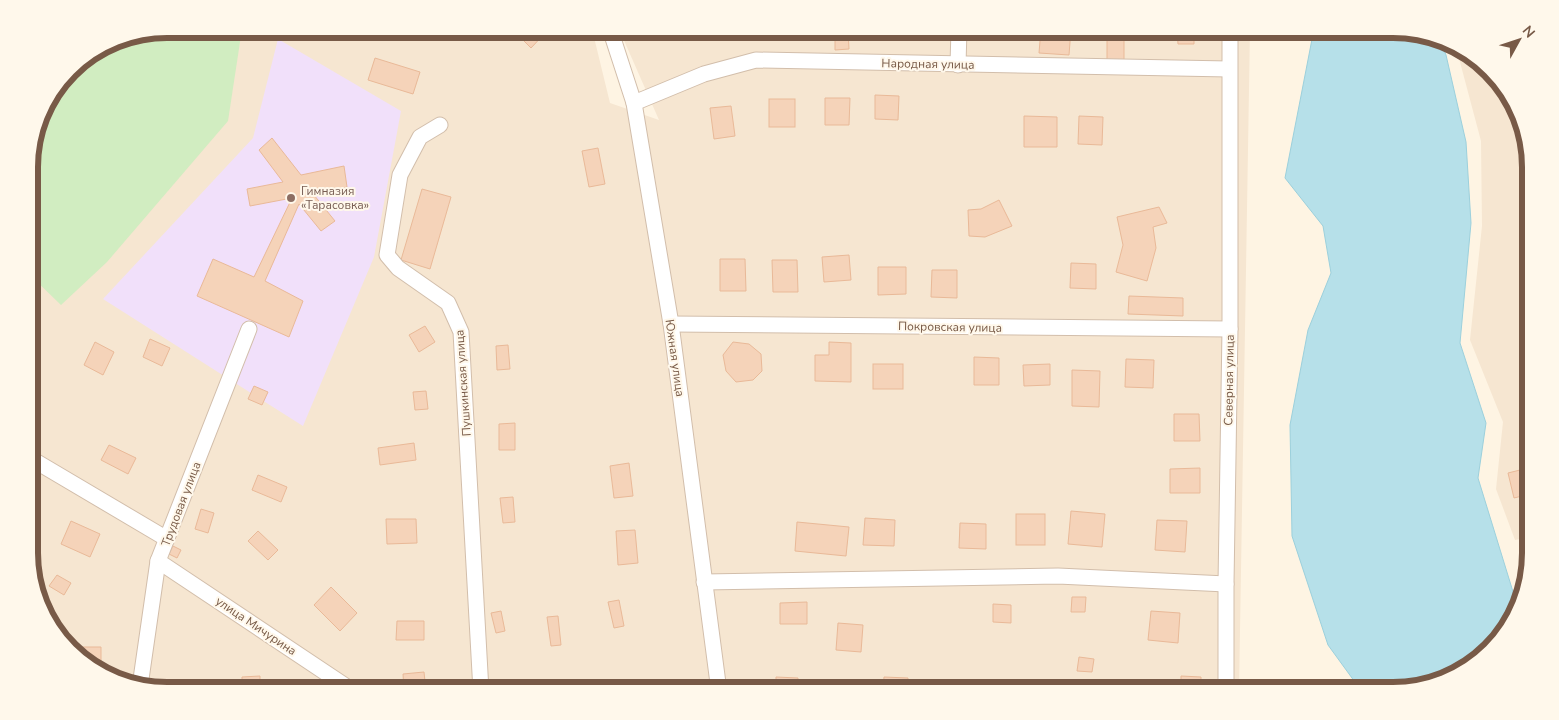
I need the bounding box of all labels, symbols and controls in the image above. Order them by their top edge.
north arrow [1494,15,1544,65]
text: N [1518,22,1539,42]
street label: Народная улица [881,55,975,73]
place label: Гимназия «Тарасовка» [301,183,369,213]
marker: Гимназия «Тарасовка» [285,192,297,204]
street label: Южная улица [662,318,688,398]
street label: Покровская улица [898,318,1002,336]
street label: Пушкинская улица [451,329,475,437]
street label: Северная улица [1220,334,1238,426]
street label: Трудовая улица [158,459,204,549]
street label: улица Мичурина [212,593,300,659]

